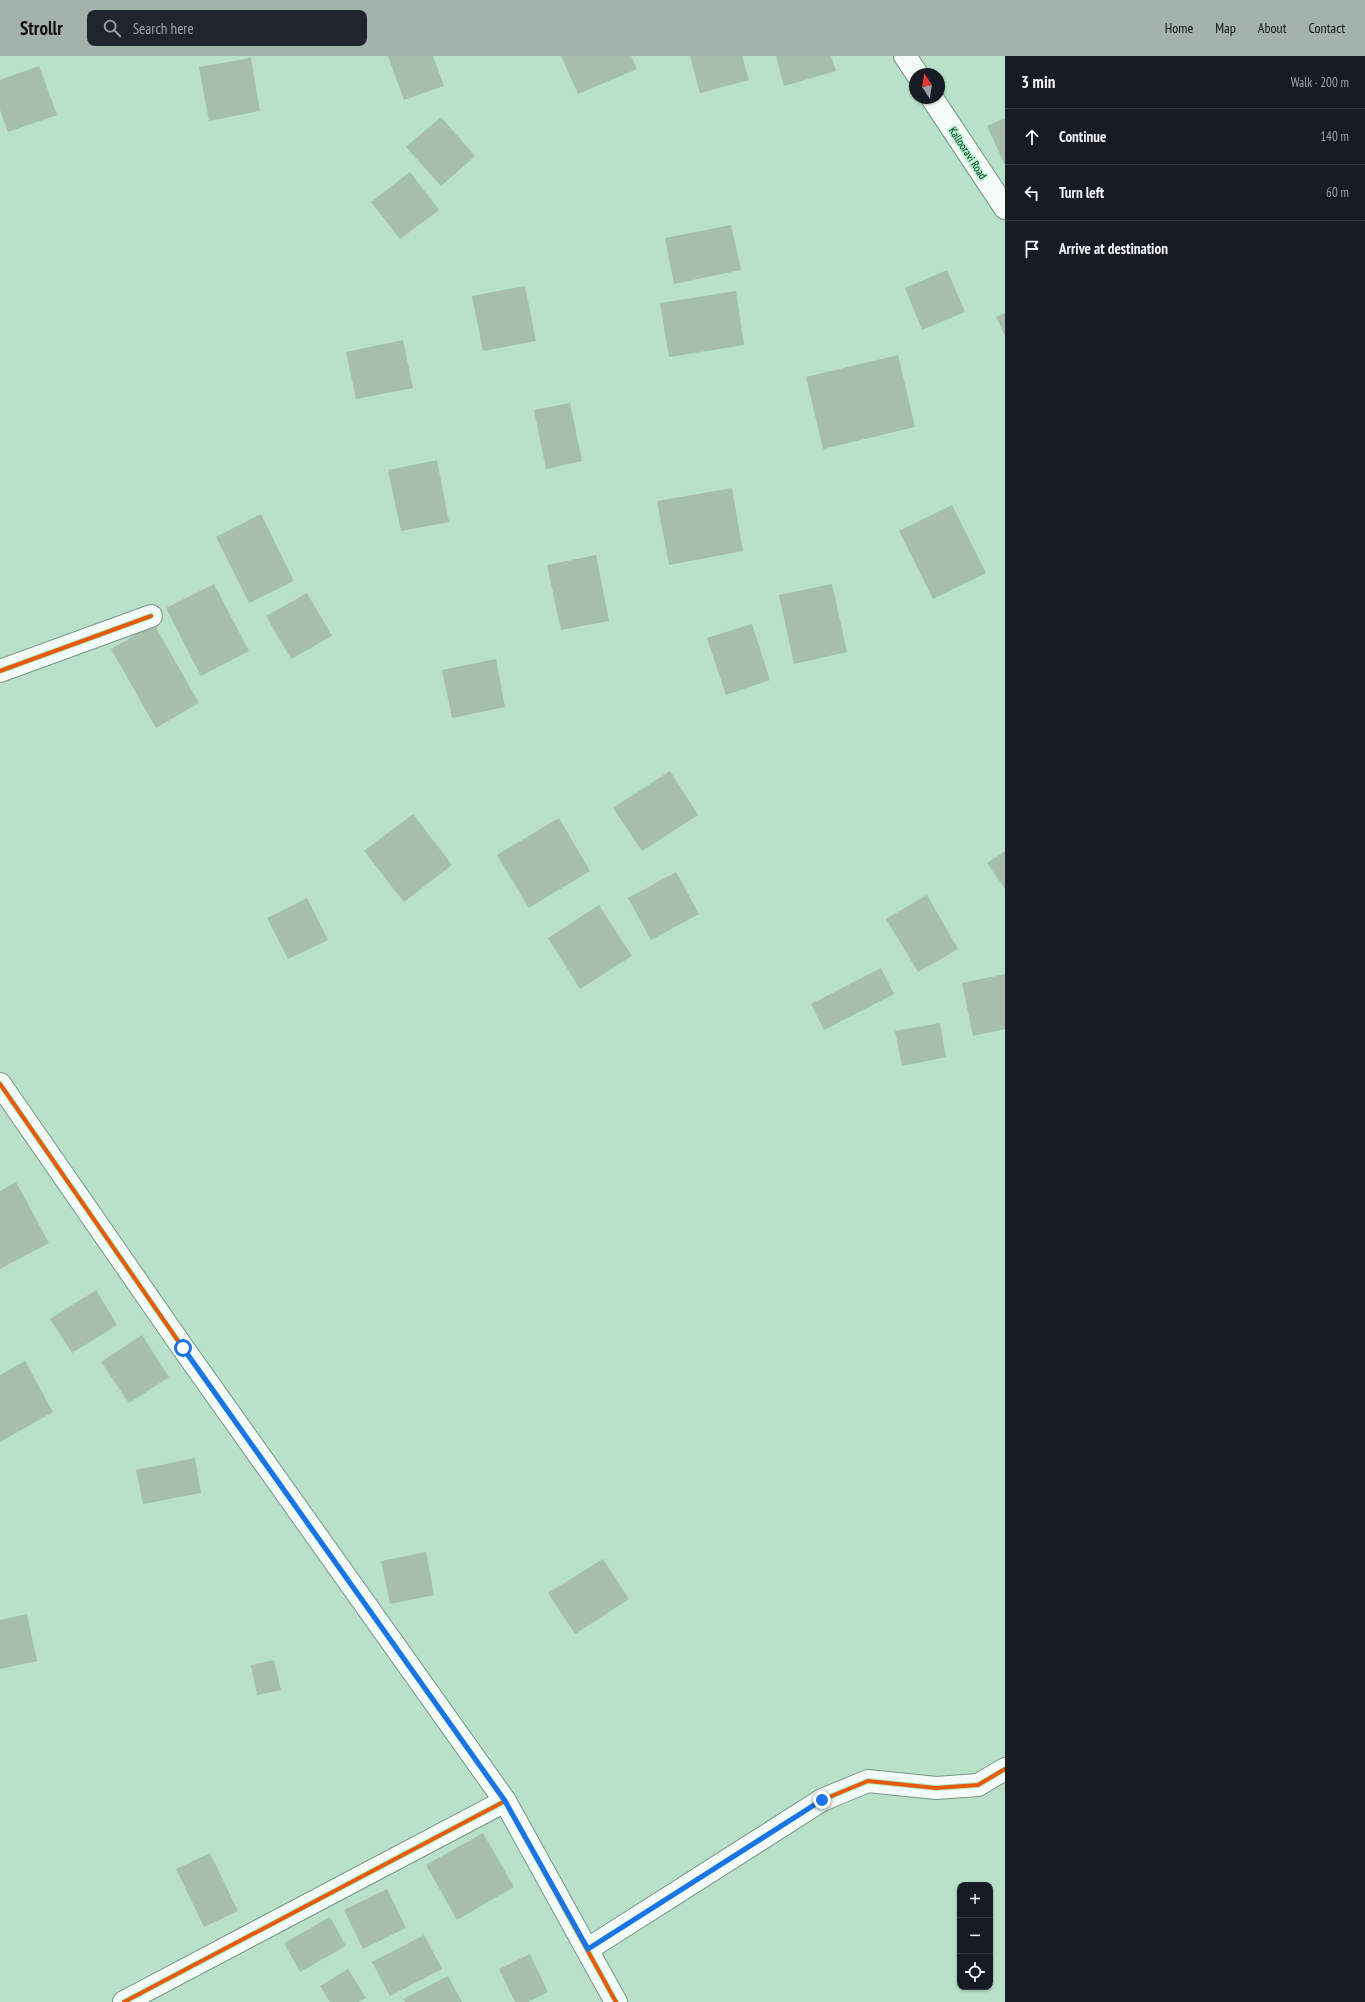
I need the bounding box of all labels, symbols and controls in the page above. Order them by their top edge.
search box [87,10,367,46]
text: Strollr [20,16,63,40]
icon: search [101,17,123,39]
text: Search here [133,19,194,38]
text: Home [1165,19,1193,37]
text: Map [1215,19,1236,37]
text: About [1258,19,1287,37]
text: Contact [1309,19,1345,37]
north arrow [909,68,945,104]
text: 3 min [1021,71,1055,93]
text: Walk · 200 m [1291,74,1349,91]
street label: Kallooravi Road [946,124,990,182]
icon: ahead [1021,126,1043,148]
text: Continue [1059,127,1106,146]
text: 140 m [1320,128,1349,145]
icon: left [1021,182,1043,204]
text: Turn left [1059,183,1104,202]
text: 60 m [1326,184,1349,201]
icon: arrive [1021,238,1043,260]
text: Arrive at destination [1059,239,1168,258]
route start [174,1339,192,1357]
route end [813,1791,831,1809]
map controls [957,1882,993,1990]
button: + [957,1882,993,1918]
button: − [957,1918,993,1954]
button: locate [957,1954,993,1990]

